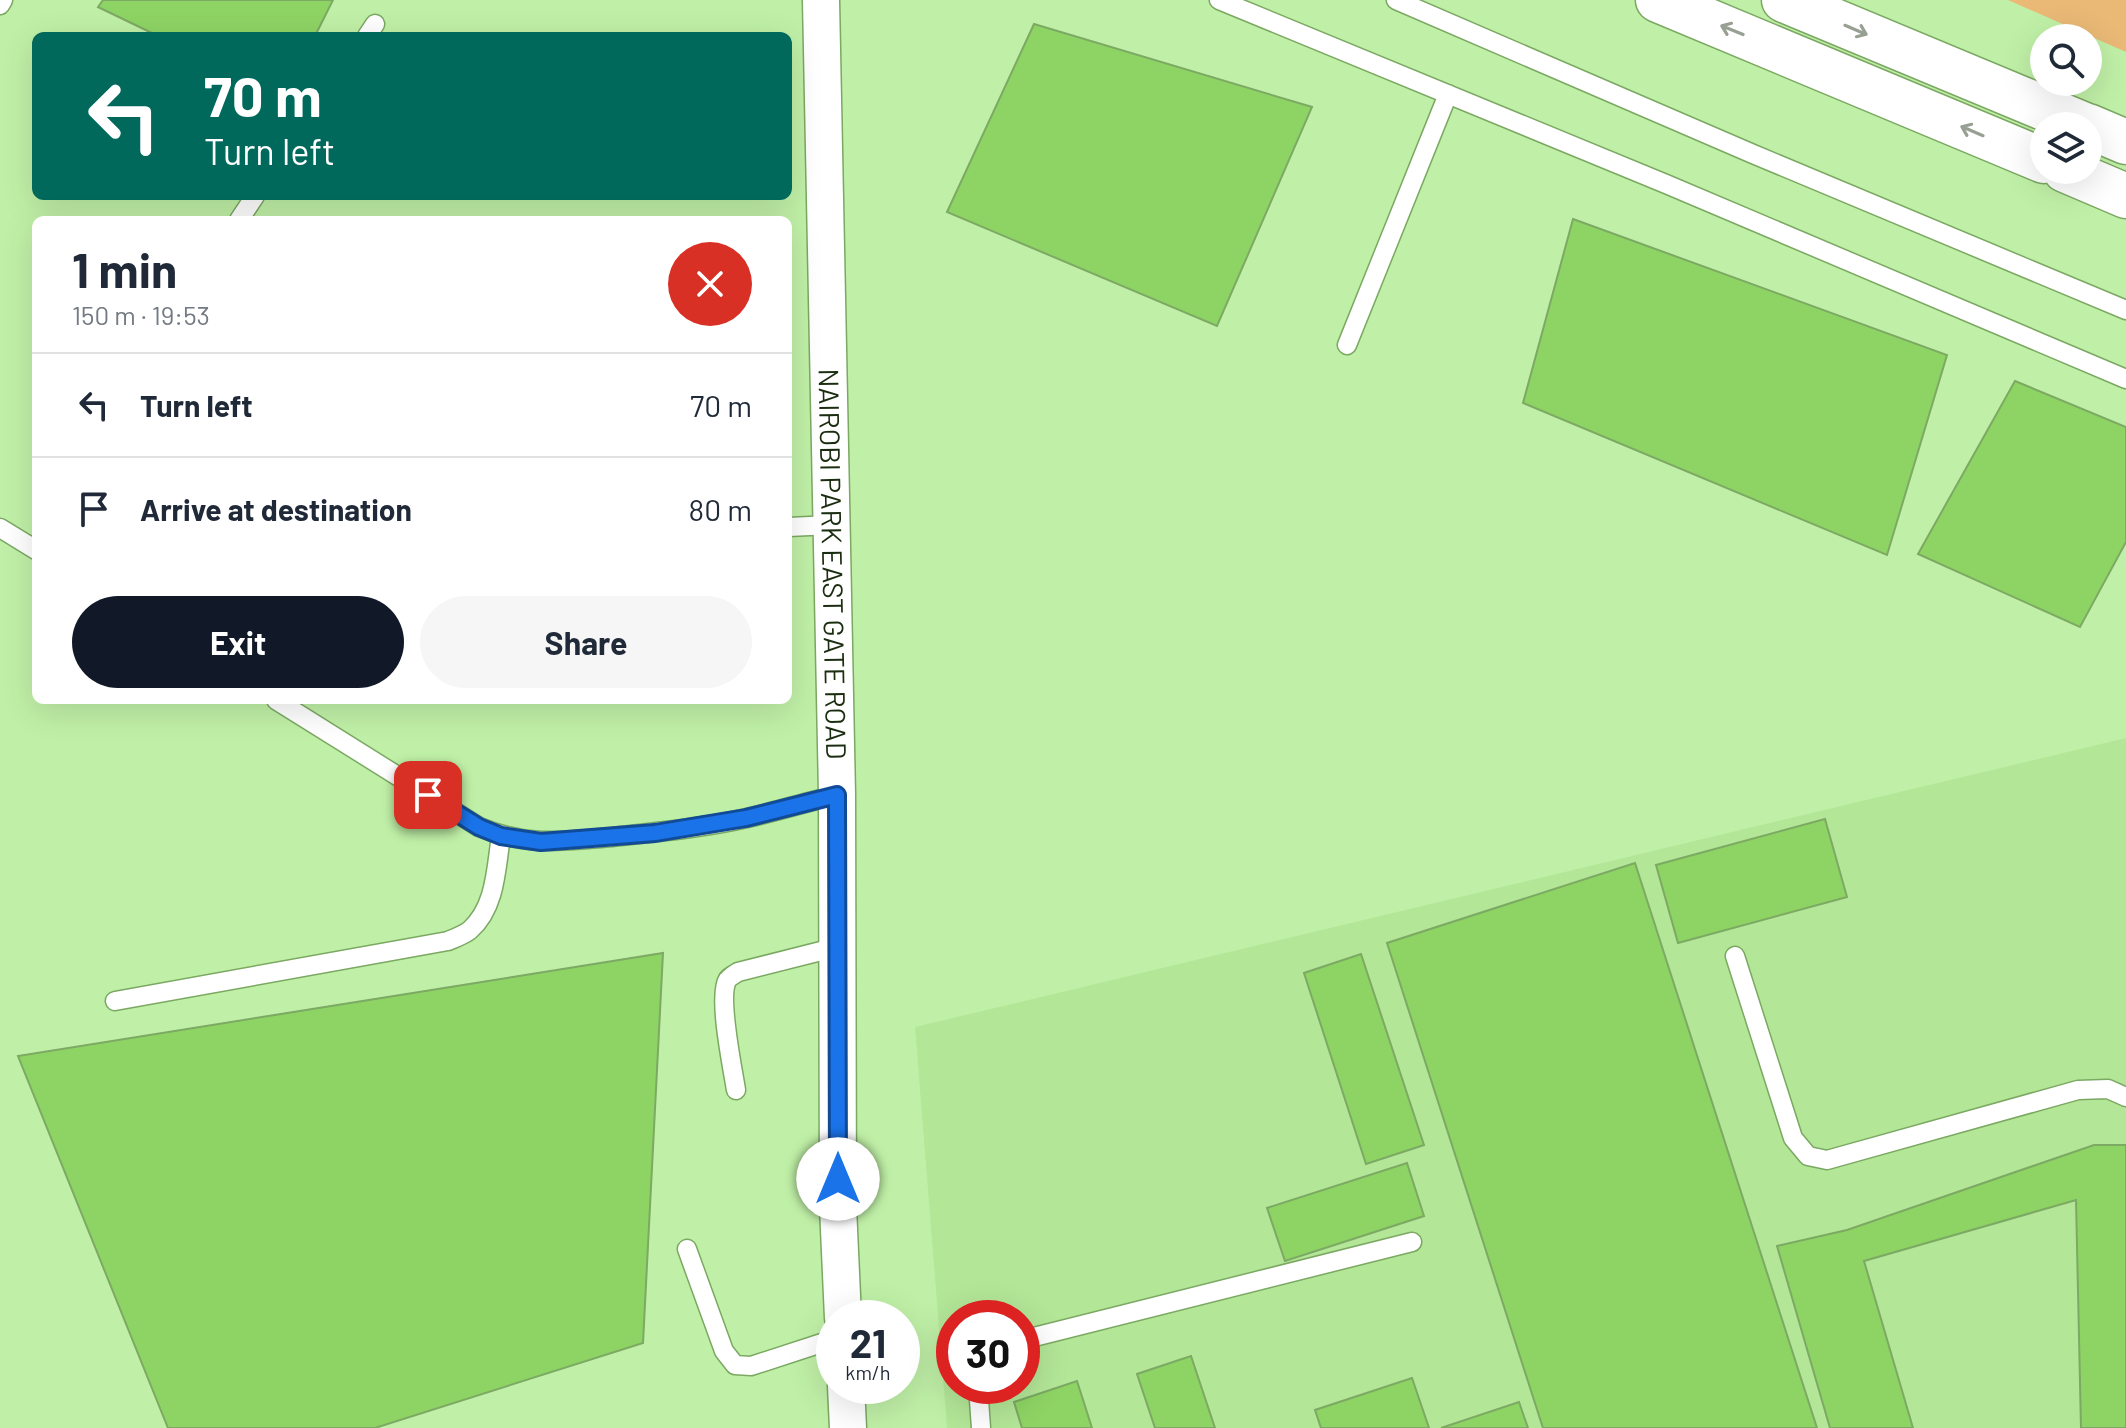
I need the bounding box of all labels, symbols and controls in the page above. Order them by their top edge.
one-way arrow [1720,22,1745,37]
one-way arrow [1844,24,1868,38]
map controls [2030,24,2102,184]
button: search [2030,24,2102,96]
text: 70 m [204,61,322,128]
icon: left [72,64,176,168]
button: layers [2030,112,2102,184]
one-way arrow [1960,123,1985,137]
text: Turn left [204,129,335,172]
text: 1 min [72,240,177,298]
button: close [668,242,752,326]
text: 150 m · 19:53 [72,299,210,330]
street label: NAIROBI PARK EAST GATE ROAD [812,368,854,760]
icon: left [72,383,116,427]
text: Turn left [140,387,253,423]
text: 70 m [690,387,752,423]
icon: arrive [72,487,116,531]
text: Arrive at destination [140,491,412,527]
text: 80 m [689,491,752,527]
button: Exit [72,596,404,688]
button: Share [420,596,752,688]
pin [394,761,462,829]
icon: arrive [406,773,450,817]
position arrow [796,1137,880,1221]
speed limit sign: 30 [936,1300,1040,1404]
text: 21 [850,1318,886,1366]
text: km/h [845,1360,891,1384]

